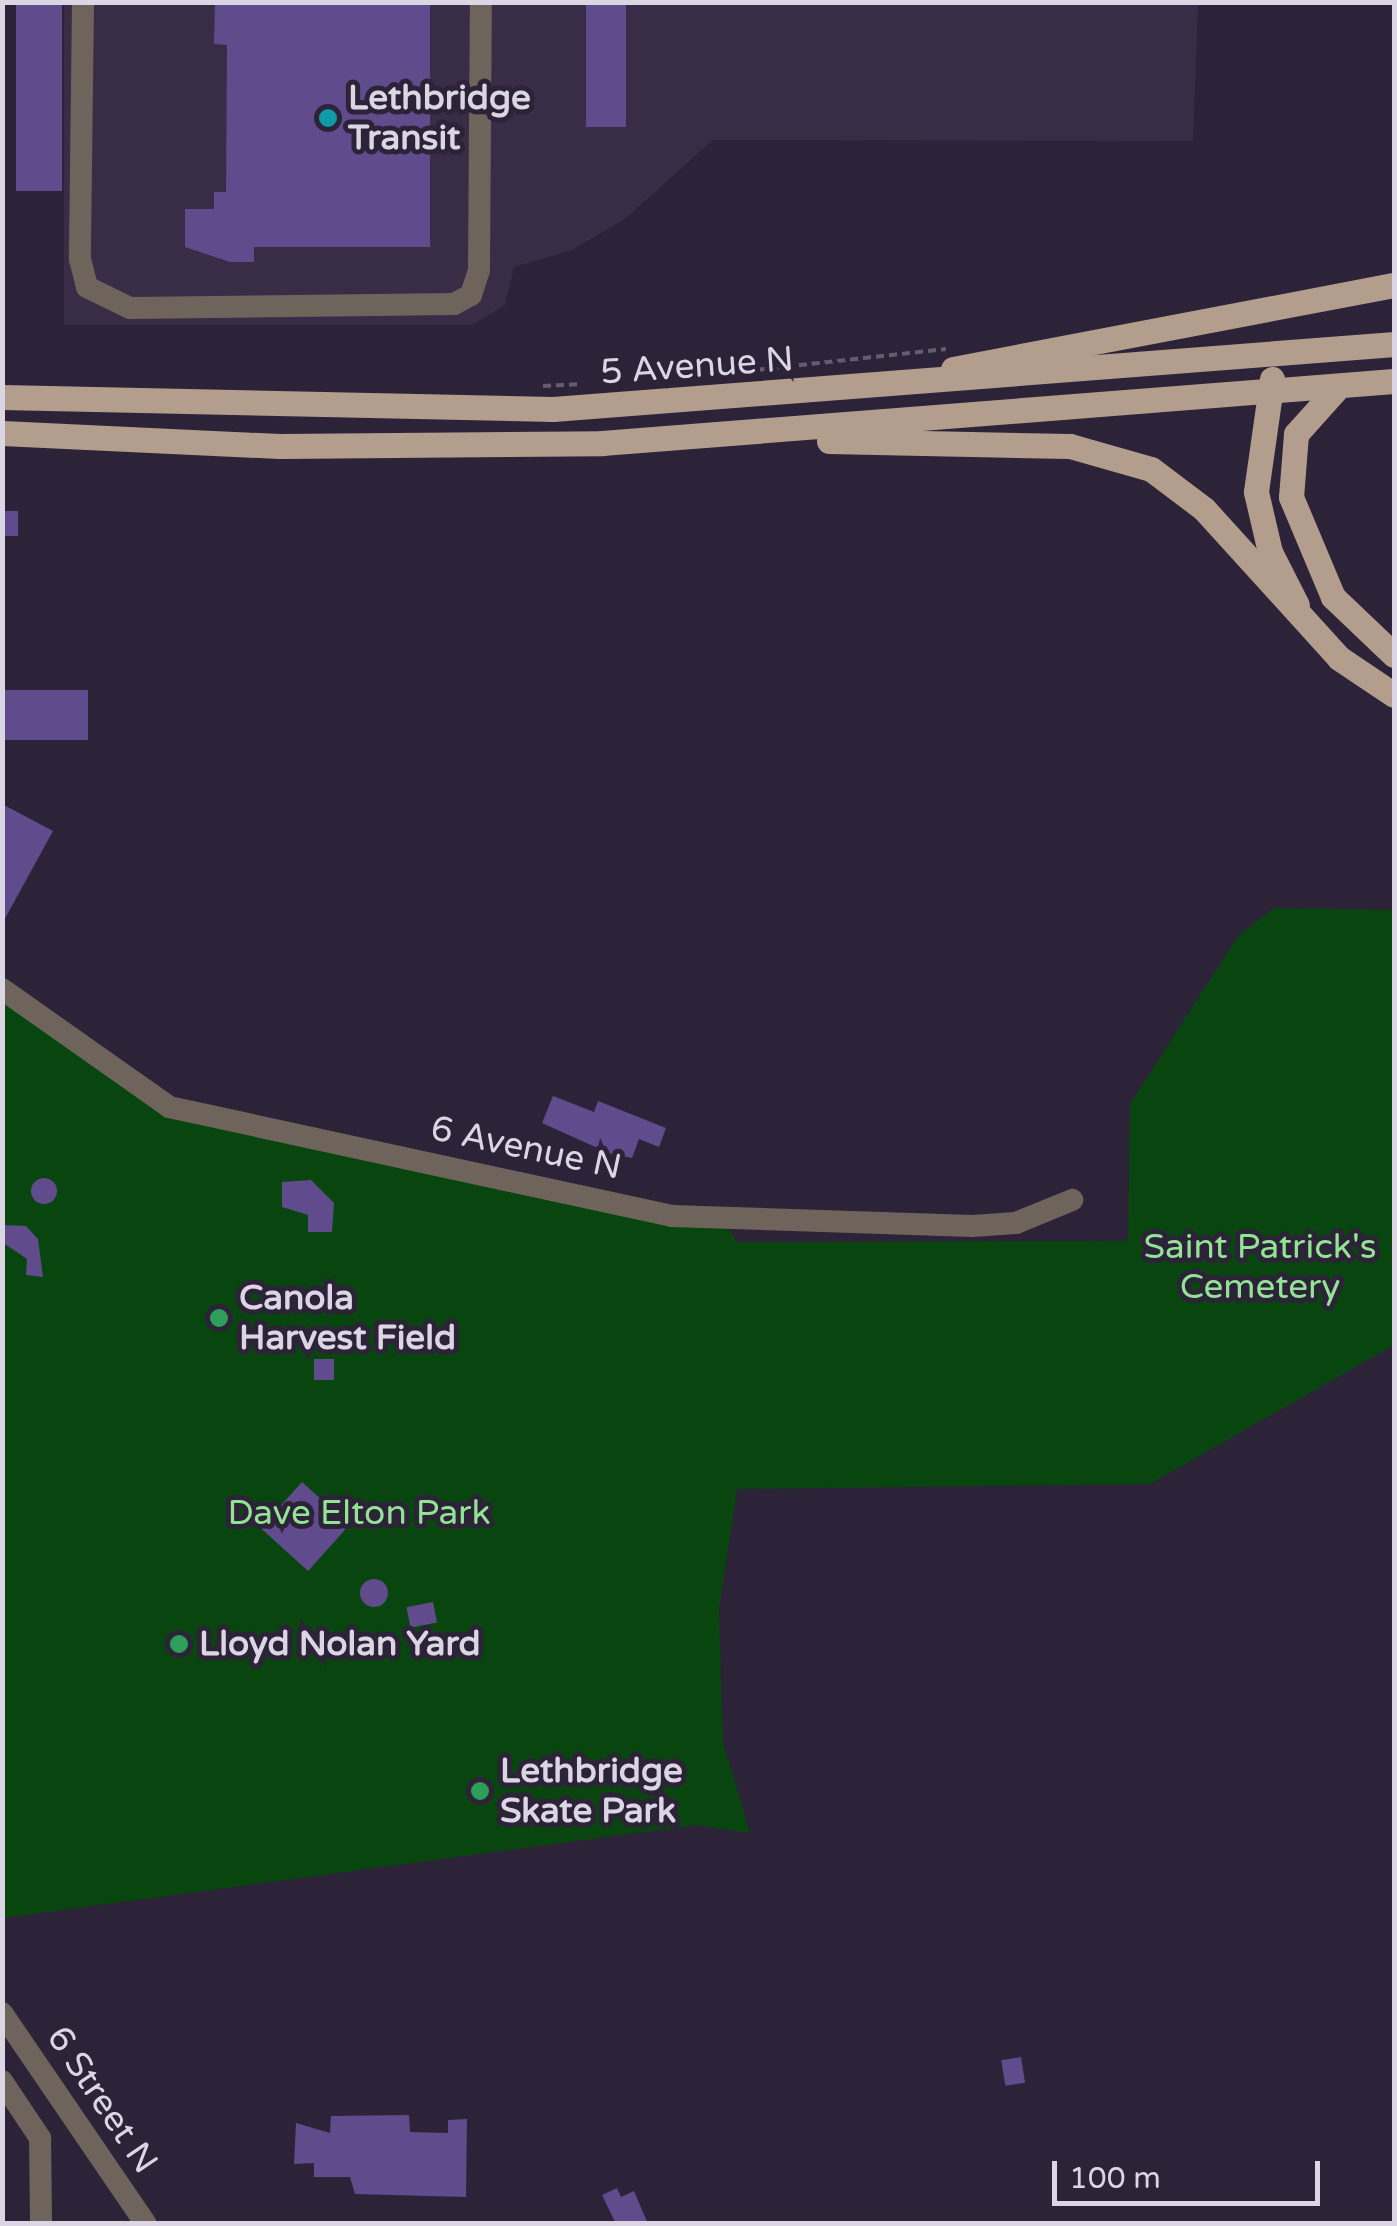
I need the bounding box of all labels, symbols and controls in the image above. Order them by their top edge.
place label: Lethbridge Transit [348,77,531,159]
marker: Lethbridge Transit [317,107,339,129]
street label: 5 Avenue N [599,338,795,394]
street label: 6 Avenue N [427,1107,625,1189]
park label: Saint Patrick's Cemetery [1144,1226,1376,1308]
place label: Canola Harvest Field [239,1277,456,1359]
marker: Canola Harvest Field [208,1307,230,1329]
park label: Dave Elton Park [227,1492,491,1534]
place label: Lloyd Nolan Yard [199,1623,481,1665]
marker: Lloyd Nolan Yard [168,1633,190,1655]
place label: Lethbridge Skate Park [500,1750,683,1832]
marker: Lethbridge Skate Park [469,1780,491,1802]
street label: 6 Street N [38,2018,166,2182]
scale bar [1057,2141,1324,2203]
text: 100 m [1069,2160,1161,2197]

